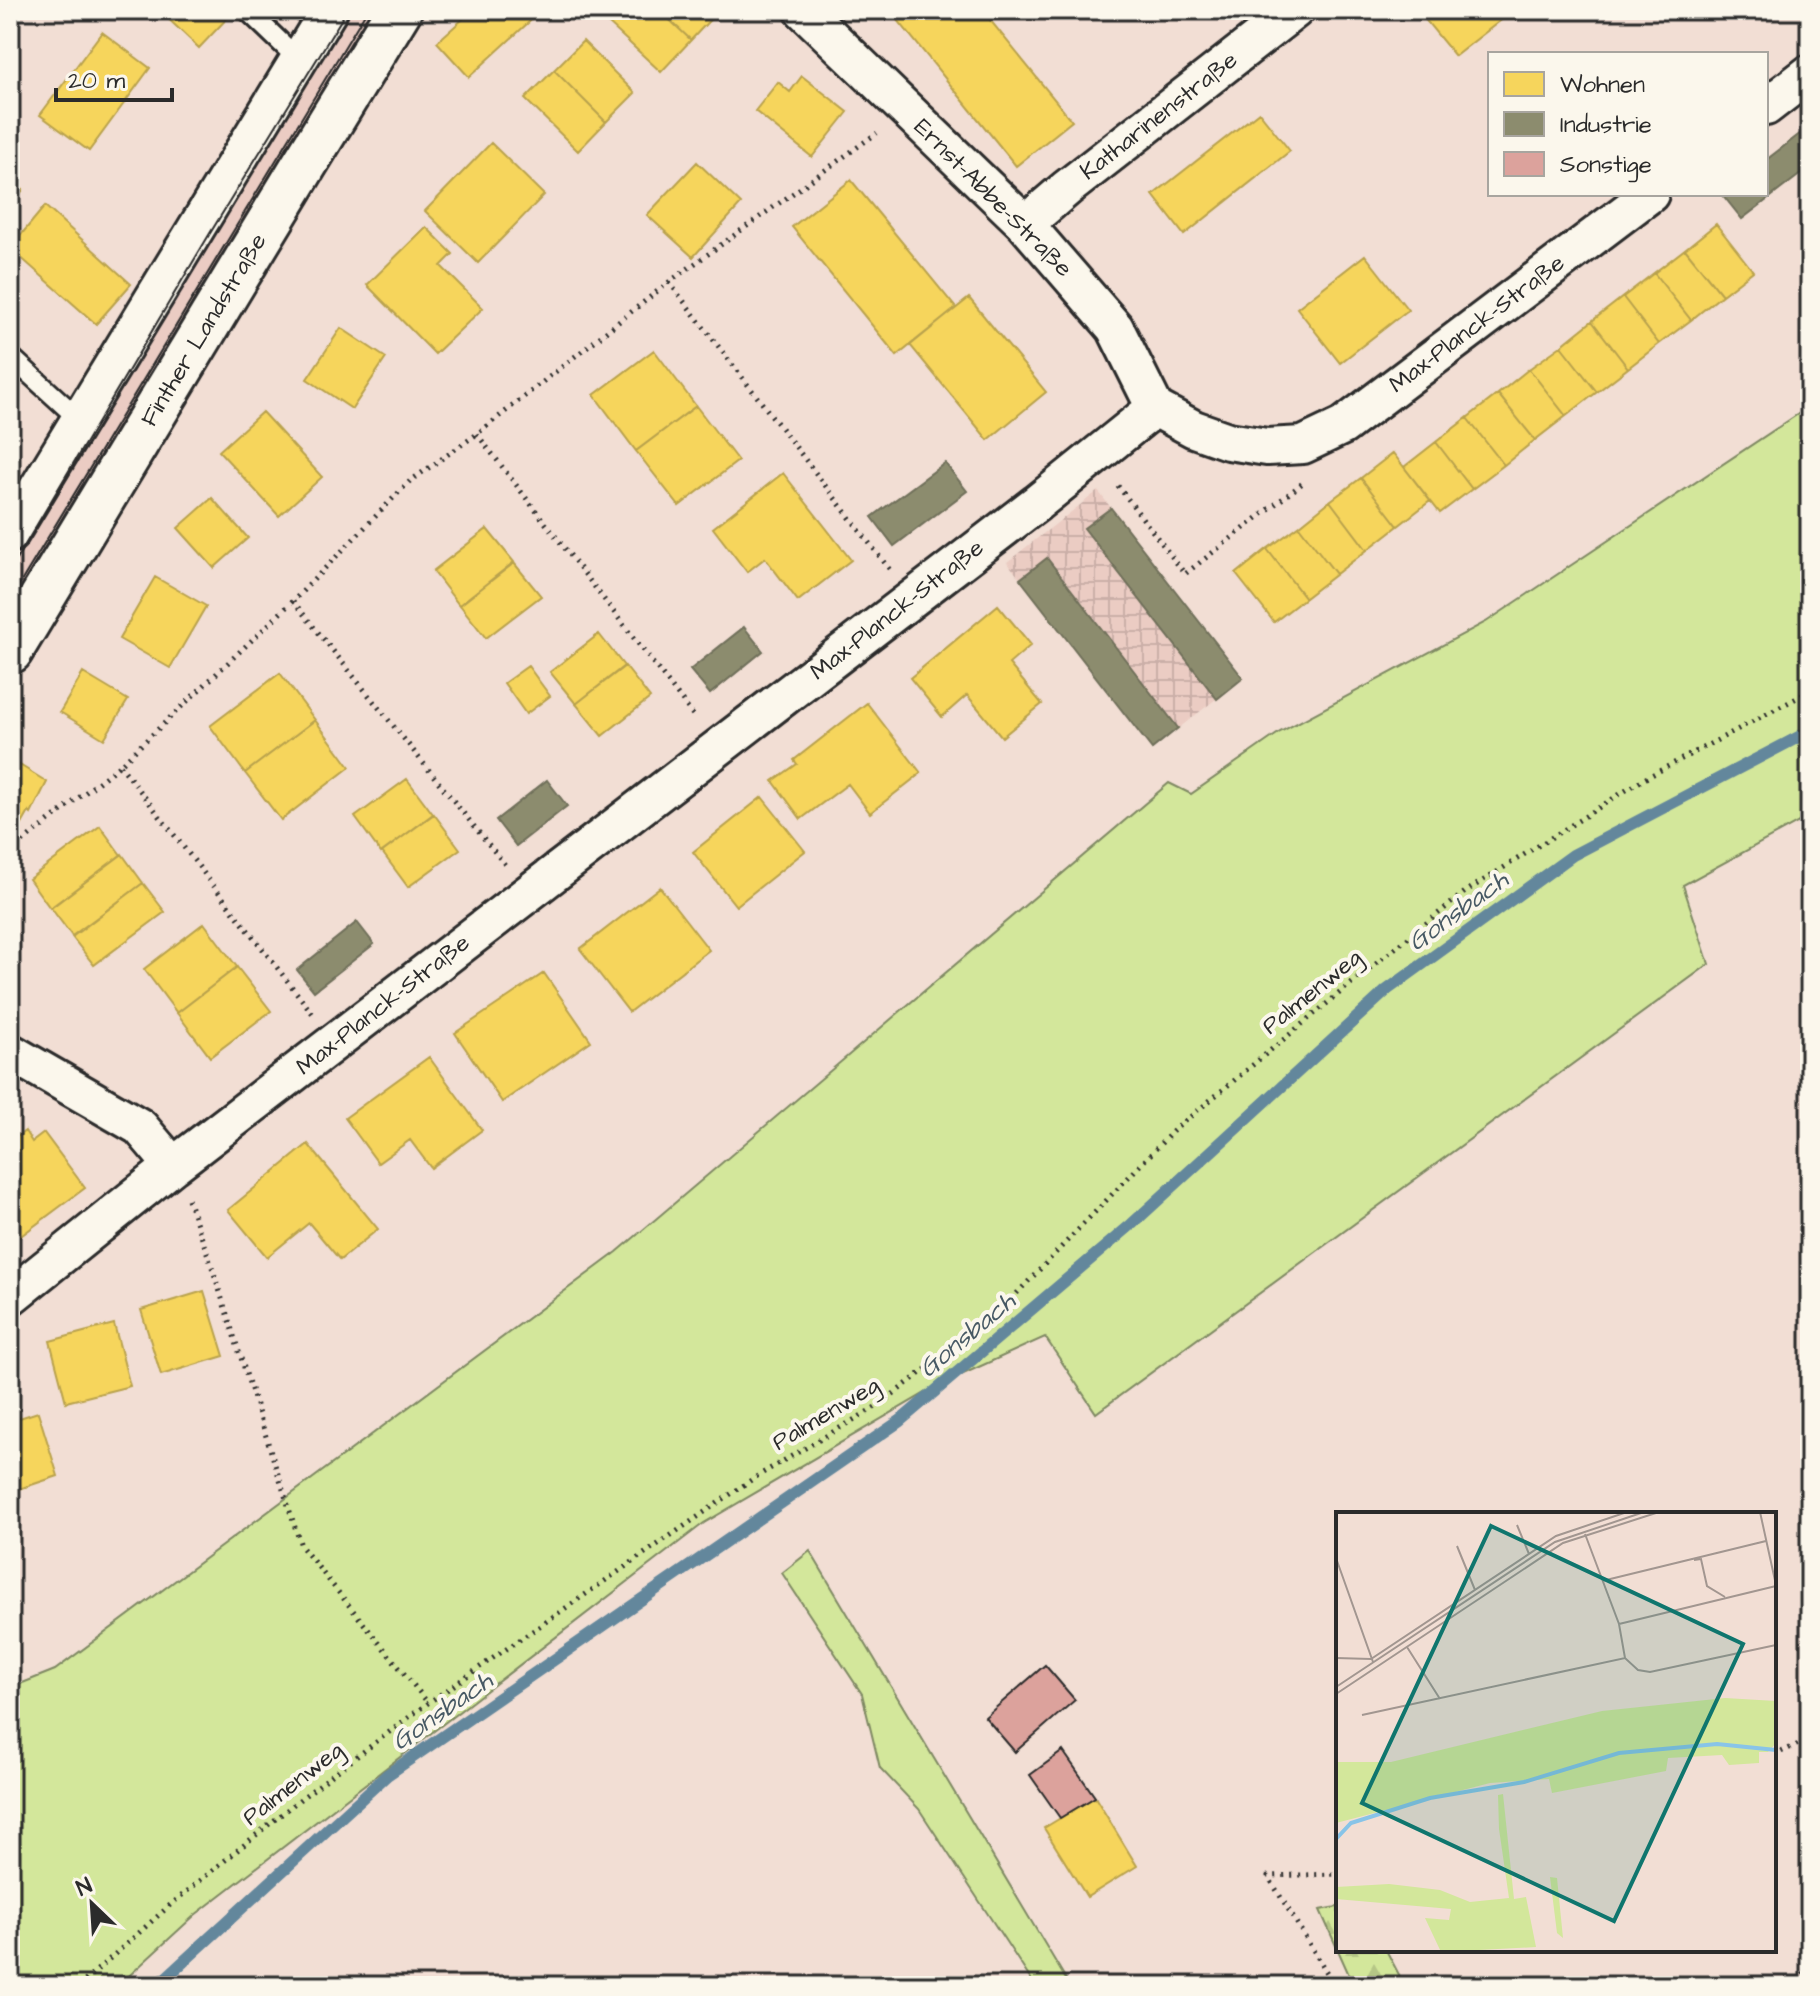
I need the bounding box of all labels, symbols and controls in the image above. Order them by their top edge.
street label: Katharinenstraße [1073,44,1245,188]
scale bar [56,52,172,102]
legend [1488,52,1768,196]
text: 20 m [68,64,125,98]
text: Wohnen [1560,68,1645,102]
text: Industrie [1560,108,1652,142]
street label: Ernst-Abbe-Straße [906,111,1080,285]
text: Sonstige [1560,148,1652,183]
street label: Finther Landstraße [133,227,275,433]
street label: Max-Planck-Straße [1382,247,1572,401]
street label: Max-Planck-Straße [803,531,991,689]
water label: Gonsbach [1401,862,1516,960]
street label: Max-Planck-Straße [289,926,477,1084]
street label: Palmenweg [1255,941,1370,1044]
water label: Gonsbach [911,1283,1024,1386]
street label: Palmenweg [766,1369,887,1460]
inset map [1336,1512,1776,1952]
water label: Gonsbach [384,1662,501,1759]
street label: Palmenweg [235,1734,351,1835]
north arrow [52,1864,132,1944]
text: N [71,1870,97,1904]

